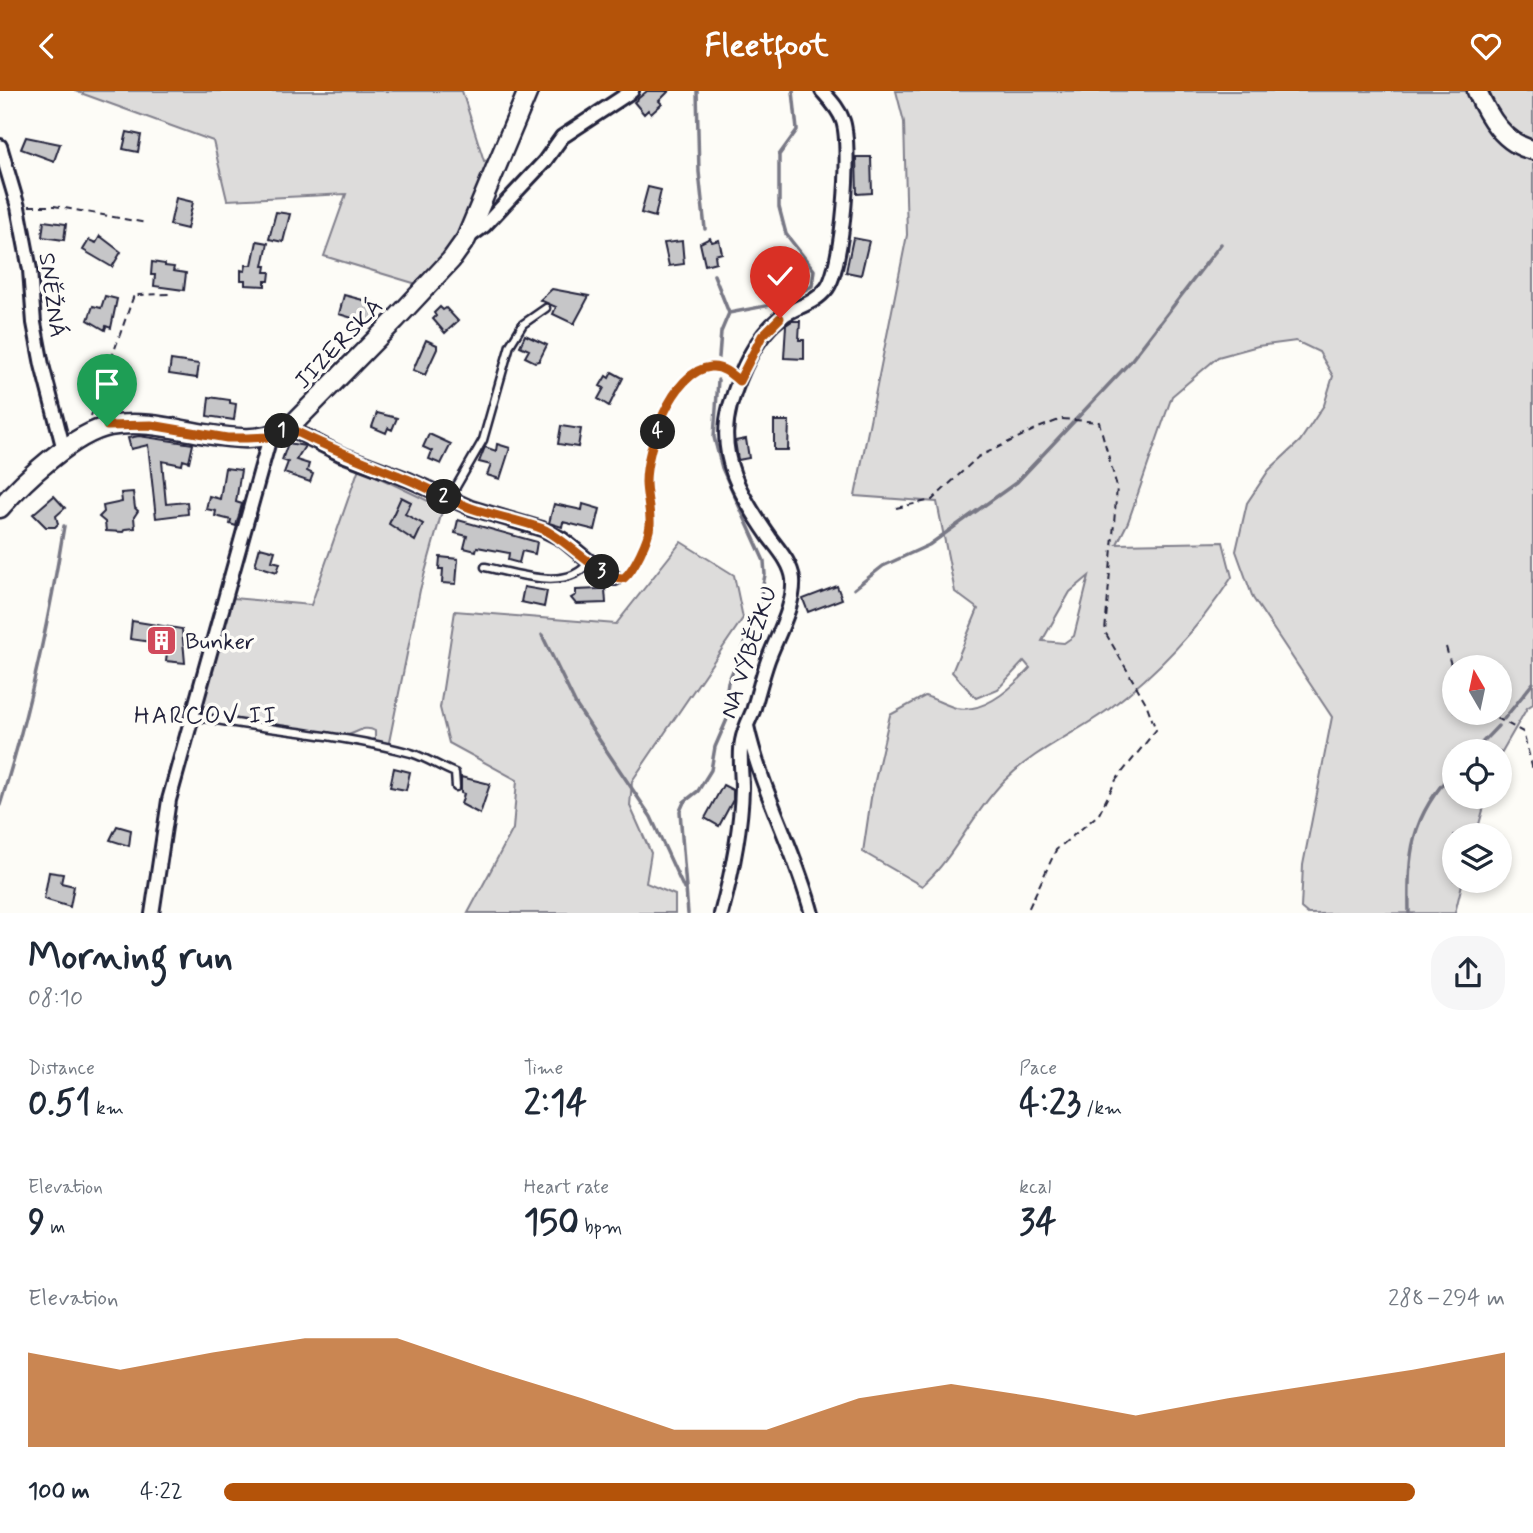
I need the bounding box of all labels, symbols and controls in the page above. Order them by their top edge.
text: Fleetfoot [704,25,829,67]
icon: back [28,27,66,65]
icon: heart [1467,27,1505,65]
pin [750,246,810,318]
street label: SNĚŽNÁ [30,251,72,340]
icon: check [761,257,799,295]
street label: JIZERSKÁ [289,293,390,396]
pin [77,354,137,426]
icon: arrive [88,365,126,403]
pin: 1 [264,413,300,449]
pin: 4 [640,415,676,449]
text: 1 [277,418,286,443]
text: 4 [652,419,663,444]
pin: 2 [426,479,462,515]
text: 2 [439,484,448,509]
pin: 3 [584,554,620,589]
text: 3 [597,559,606,584]
street label: NA VÝBĚŽKU [714,583,785,723]
building icon: Bunker [145,624,179,658]
place label: Bunker [185,628,255,658]
north arrow [1442,655,1512,725]
map controls [1442,655,1512,893]
district label: HARCOV II [134,701,278,732]
button: locate [1442,739,1512,809]
button: layers [1442,823,1512,893]
text: Morning run [28,933,233,982]
button: share [1431,936,1505,1010]
text: 08:10 [28,984,83,1014]
text: Distance [28,1056,95,1081]
text: Time [524,1056,563,1081]
text: Pace [1019,1056,1057,1081]
text: 0.51 [28,1081,91,1127]
text: 2:14 [524,1081,587,1127]
text: 4:23 [1019,1081,1081,1127]
text: km [91,1096,124,1121]
text: /km [1081,1096,1122,1121]
text: Elevation [28,1175,103,1200]
text: Heart rate [524,1175,609,1200]
text: kcal [1019,1175,1051,1200]
text: 9 [28,1200,45,1246]
text: 150 [524,1200,579,1246]
text: 34 [1019,1200,1056,1246]
text: m [45,1215,65,1240]
text: bpm [579,1215,622,1240]
text: Elevation [28,1284,119,1314]
text: 288–294 m [1388,1284,1505,1314]
text: 100 m [28,1477,90,1507]
text: 4:22 [140,1477,183,1507]

